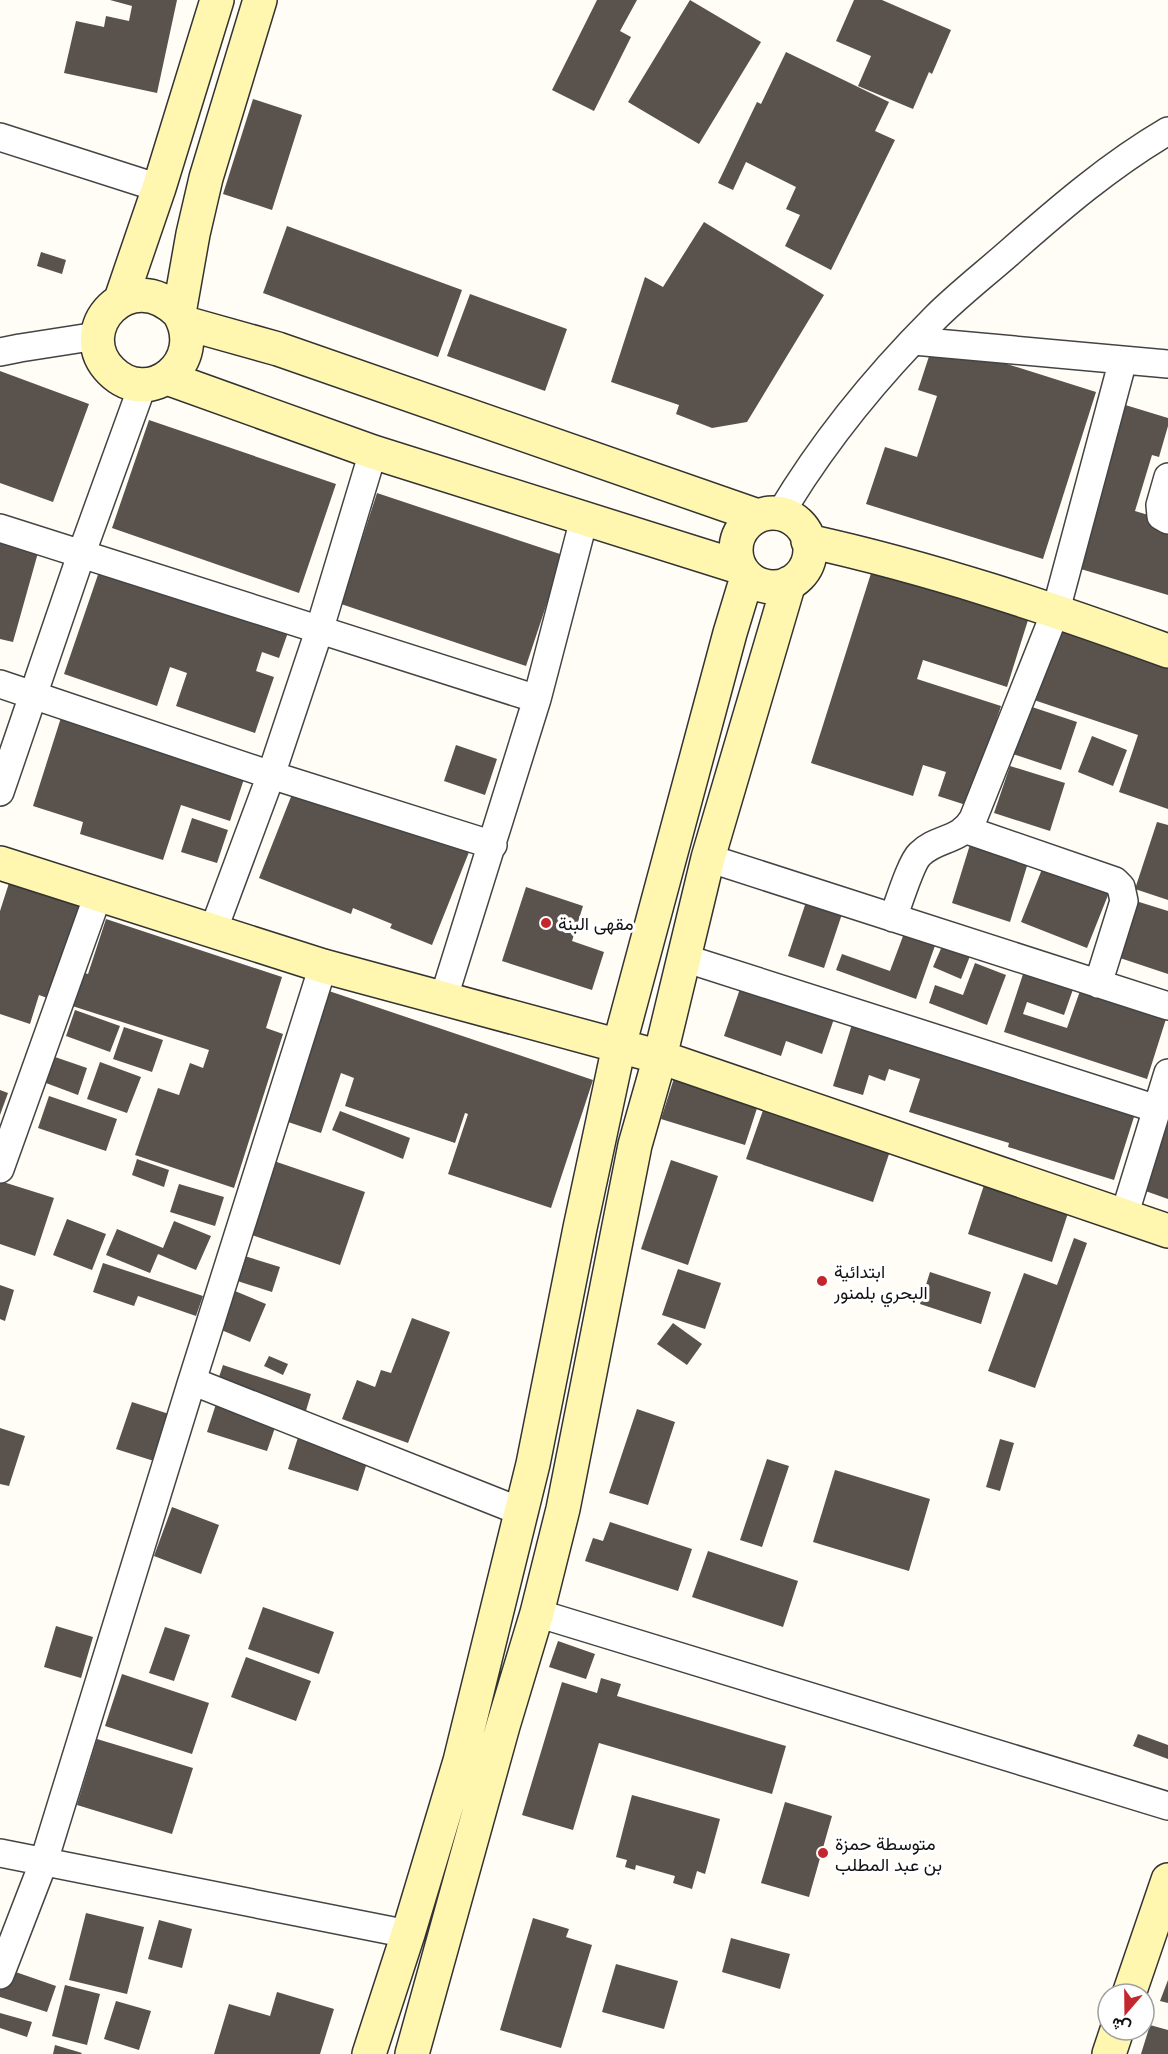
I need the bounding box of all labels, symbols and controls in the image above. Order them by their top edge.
place label: مقهى البنة [558,911,634,935]
marker: مقهى البنة [539,916,553,930]
place label: ابتدائية البحري بلمنور [833,1259,928,1308]
marker: ابتدائية البحري بلمنور [815,1274,829,1288]
place label: متوسطة حمزة بن عبد المطلب [835,1831,942,1876]
marker: متوسطة حمزة بن عبد المطلب [816,1846,830,1860]
north arrow [1096,1982,1156,2042]
text: ش [1108,2012,1134,2040]

